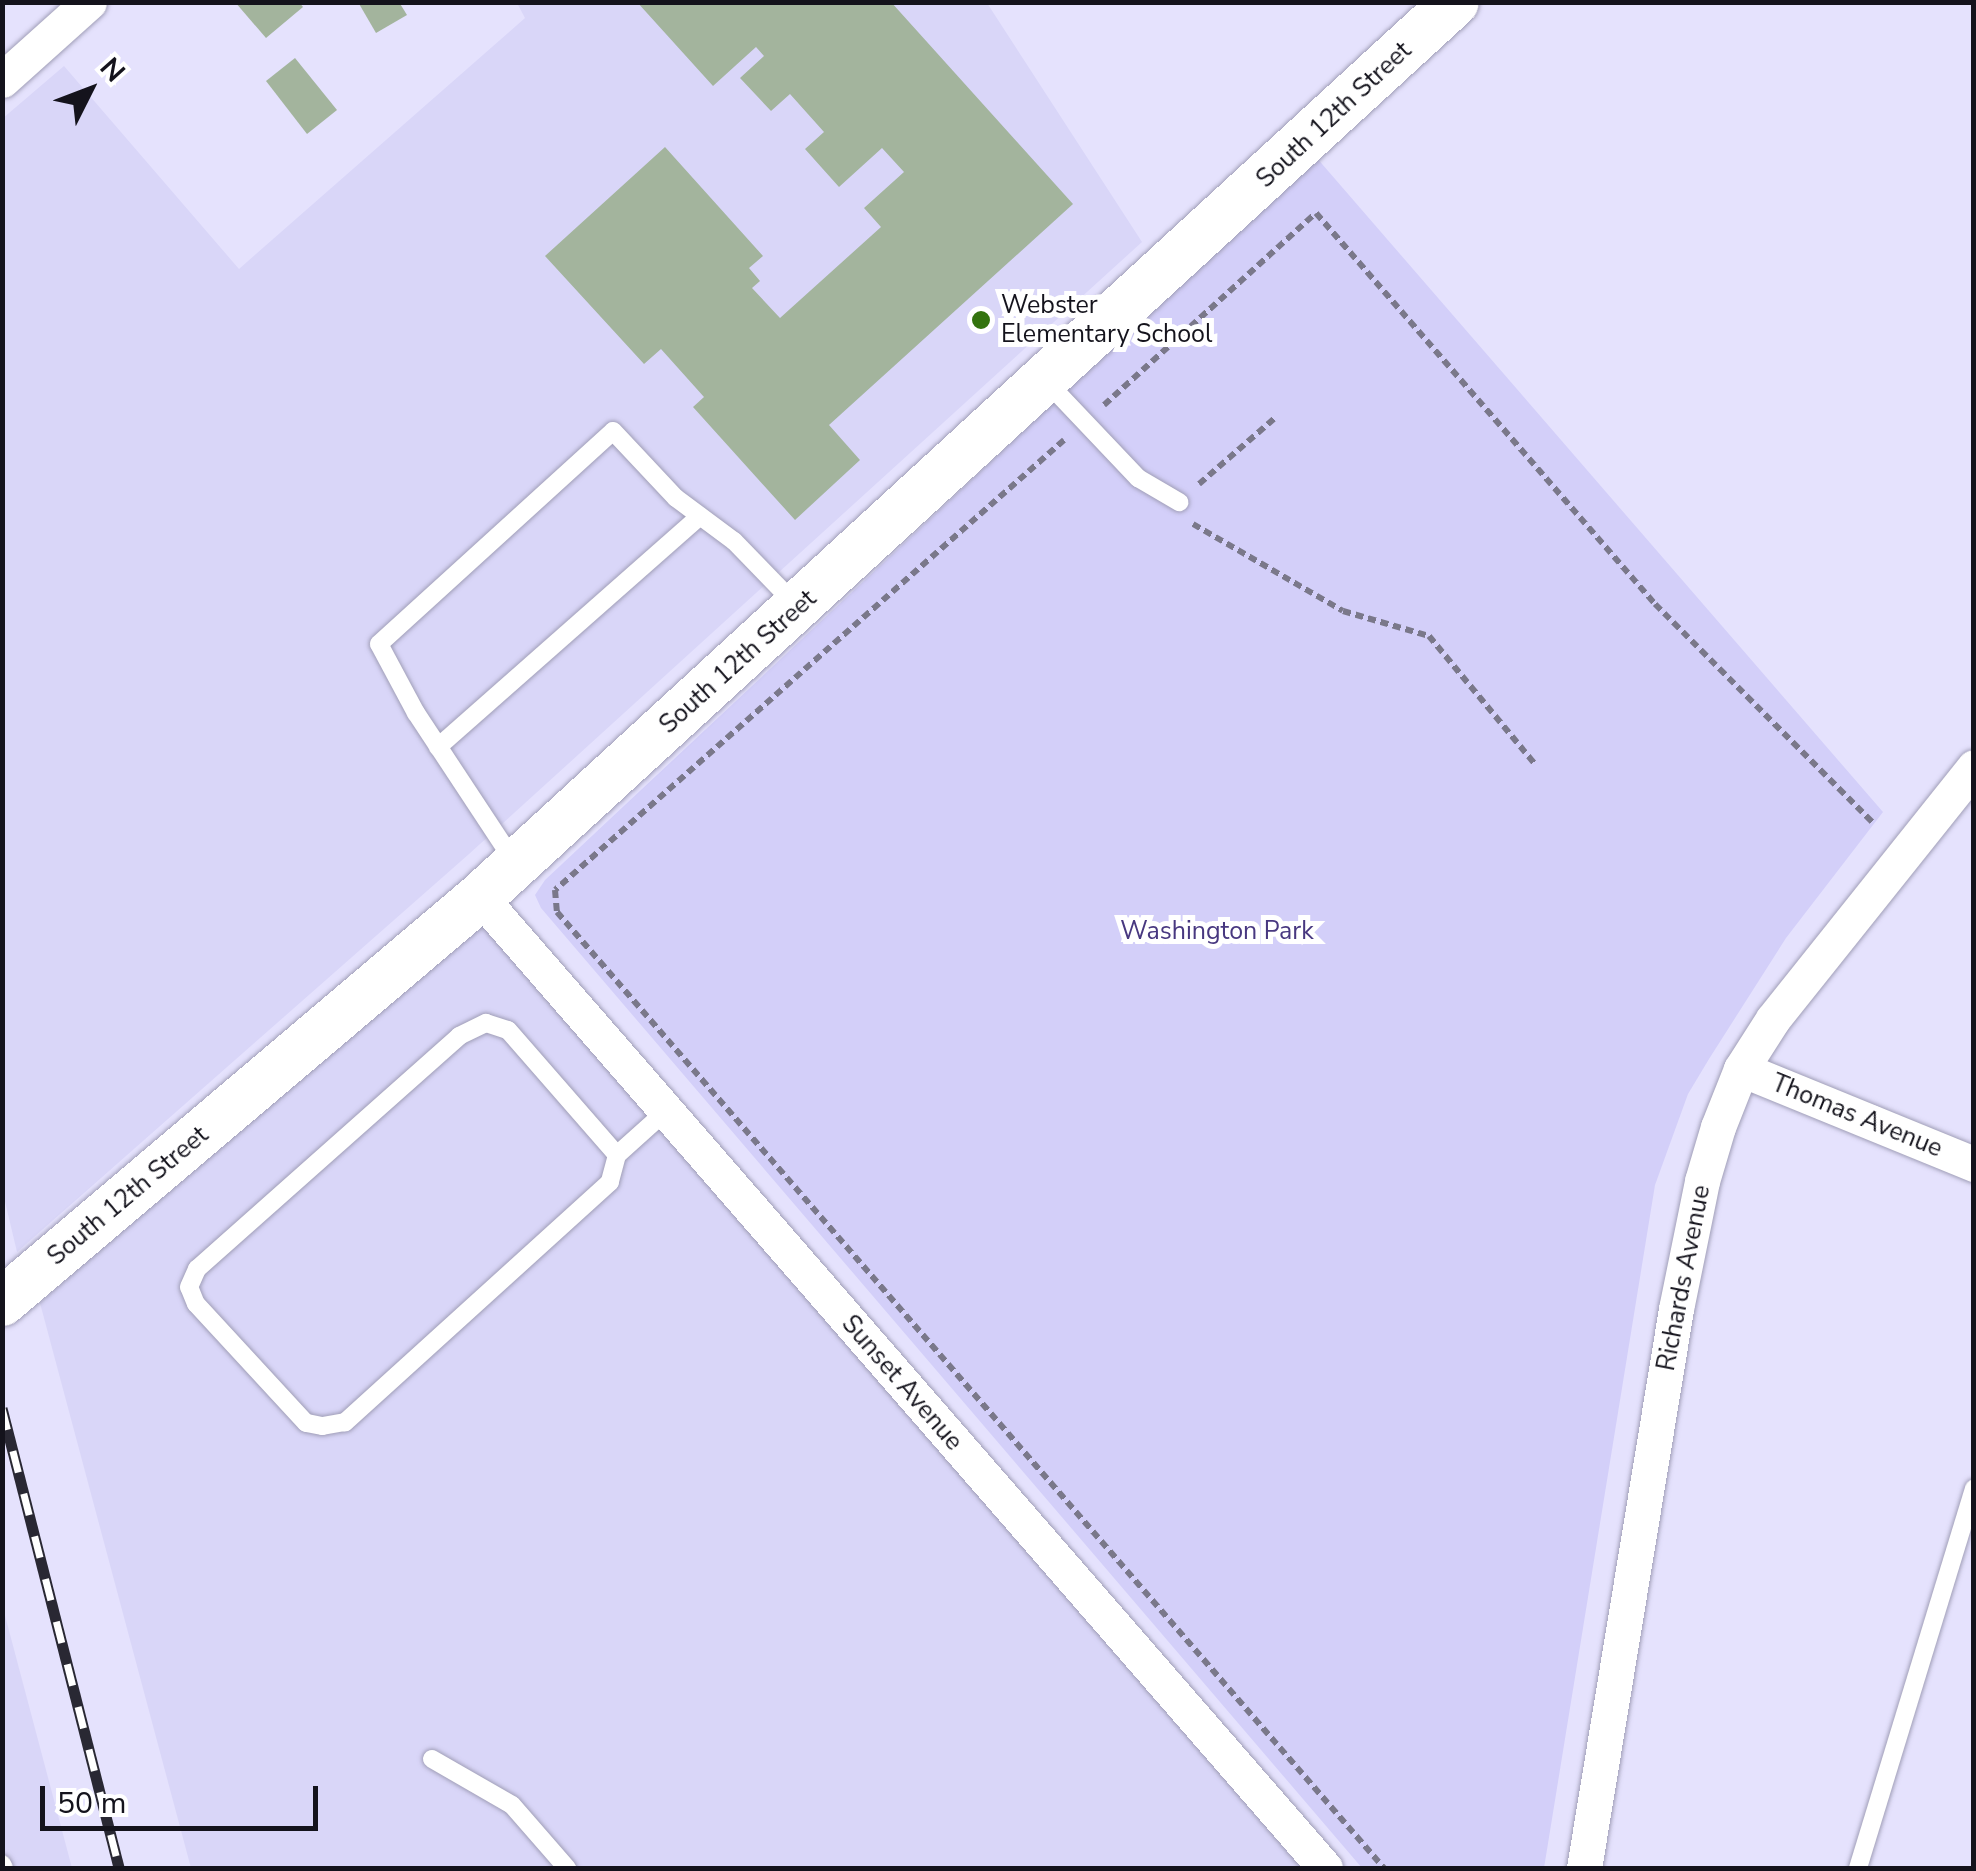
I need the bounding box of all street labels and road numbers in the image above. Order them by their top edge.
street label: South 12th Street [1251,36,1417,194]
street label: South 12th Street [654,584,822,740]
street label: Thomas Avenue [1767,1068,1947,1164]
street label: South 12th Street [42,1120,214,1272]
street label: Richards Avenue [1651,1183,1717,1373]
street label: Sunset Avenue [835,1309,969,1457]

